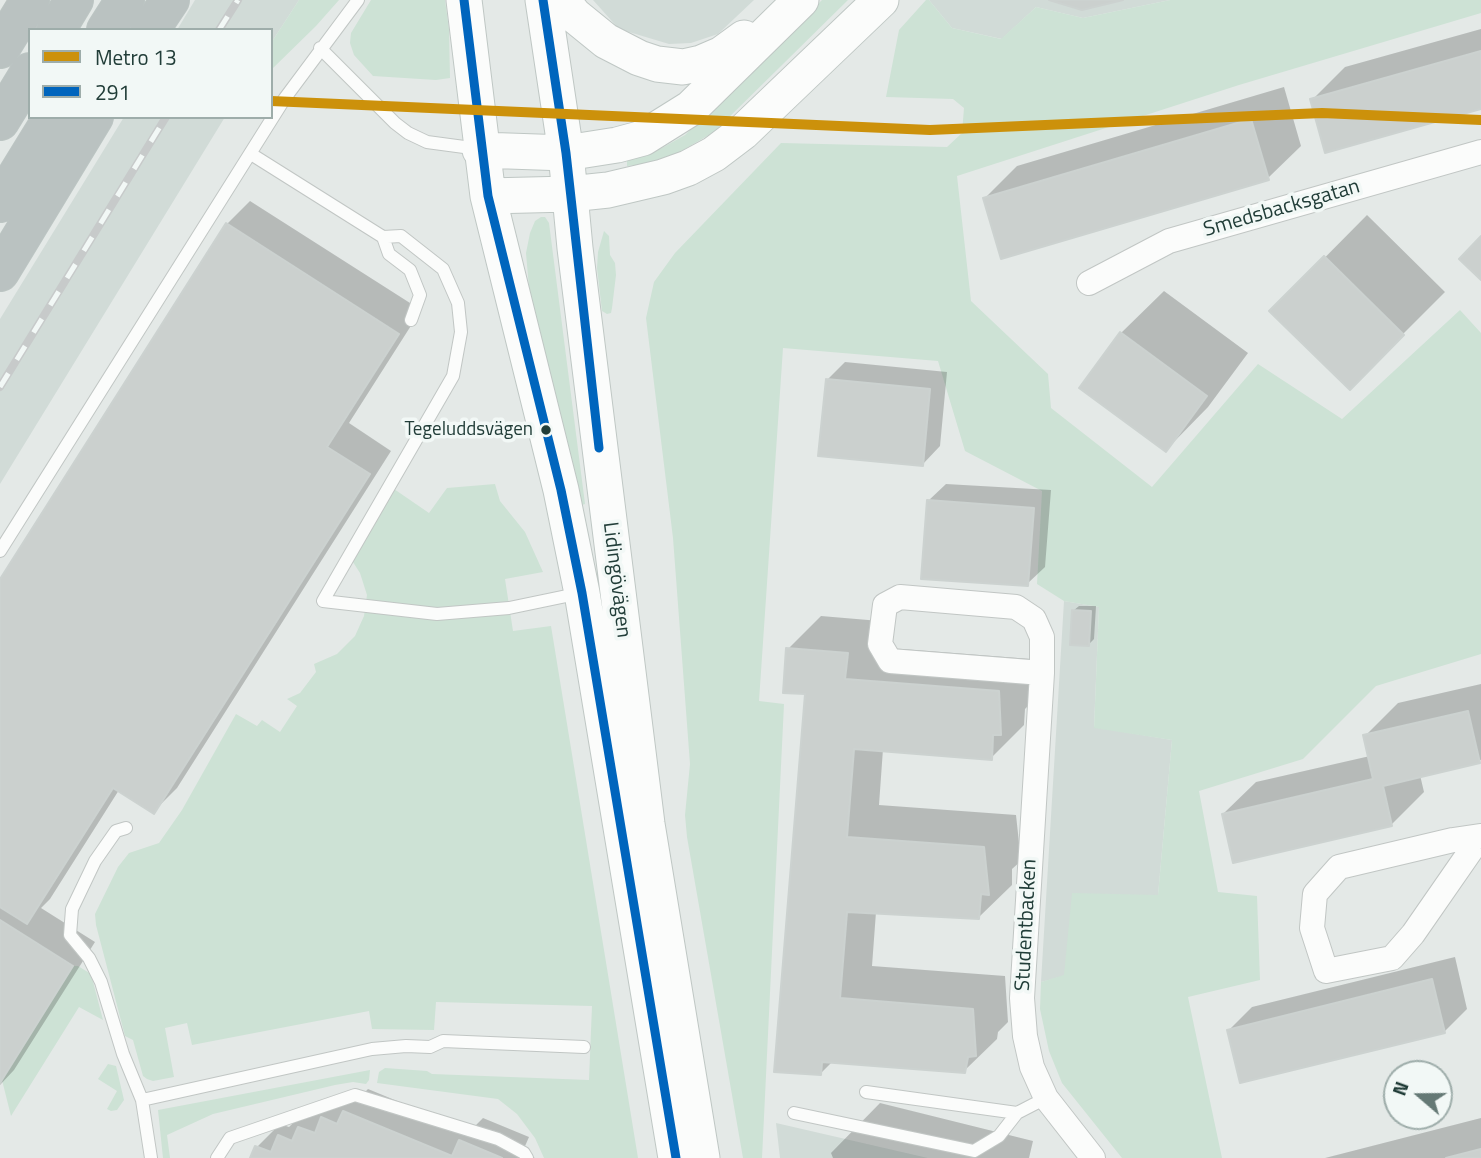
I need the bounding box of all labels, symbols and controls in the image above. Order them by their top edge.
legend [28,28,273,119]
text: Metro 13 [95,41,177,73]
text: 291 [95,76,130,108]
street label: Smedsbacksgatan [1201,175,1363,243]
place label: Tegeluddsvägen [404,419,533,441]
marker: Tegeluddsvägen [539,423,553,437]
street label: Lidingövägen [596,521,636,639]
street label: Studentbacken [1011,858,1043,992]
north arrow [1383,1060,1453,1130]
text: N [1384,1077,1416,1099]

